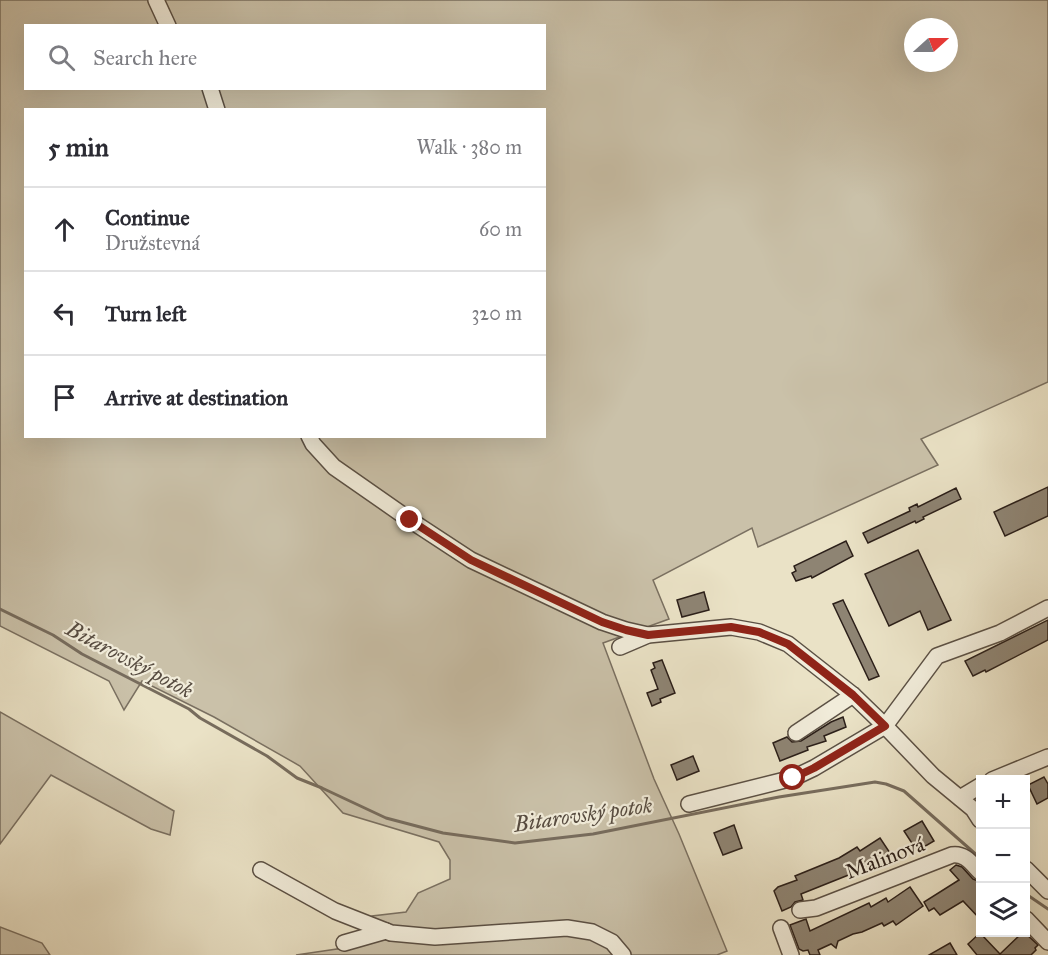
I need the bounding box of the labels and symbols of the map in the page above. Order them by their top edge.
north arrow [904,18,958,72]
route end [396,506,422,532]
water label: Bitarovský potok [61,614,198,704]
route start [779,764,805,790]
water label: Bitarovský potok [511,791,654,838]
street label: Malinová [842,831,928,885]

